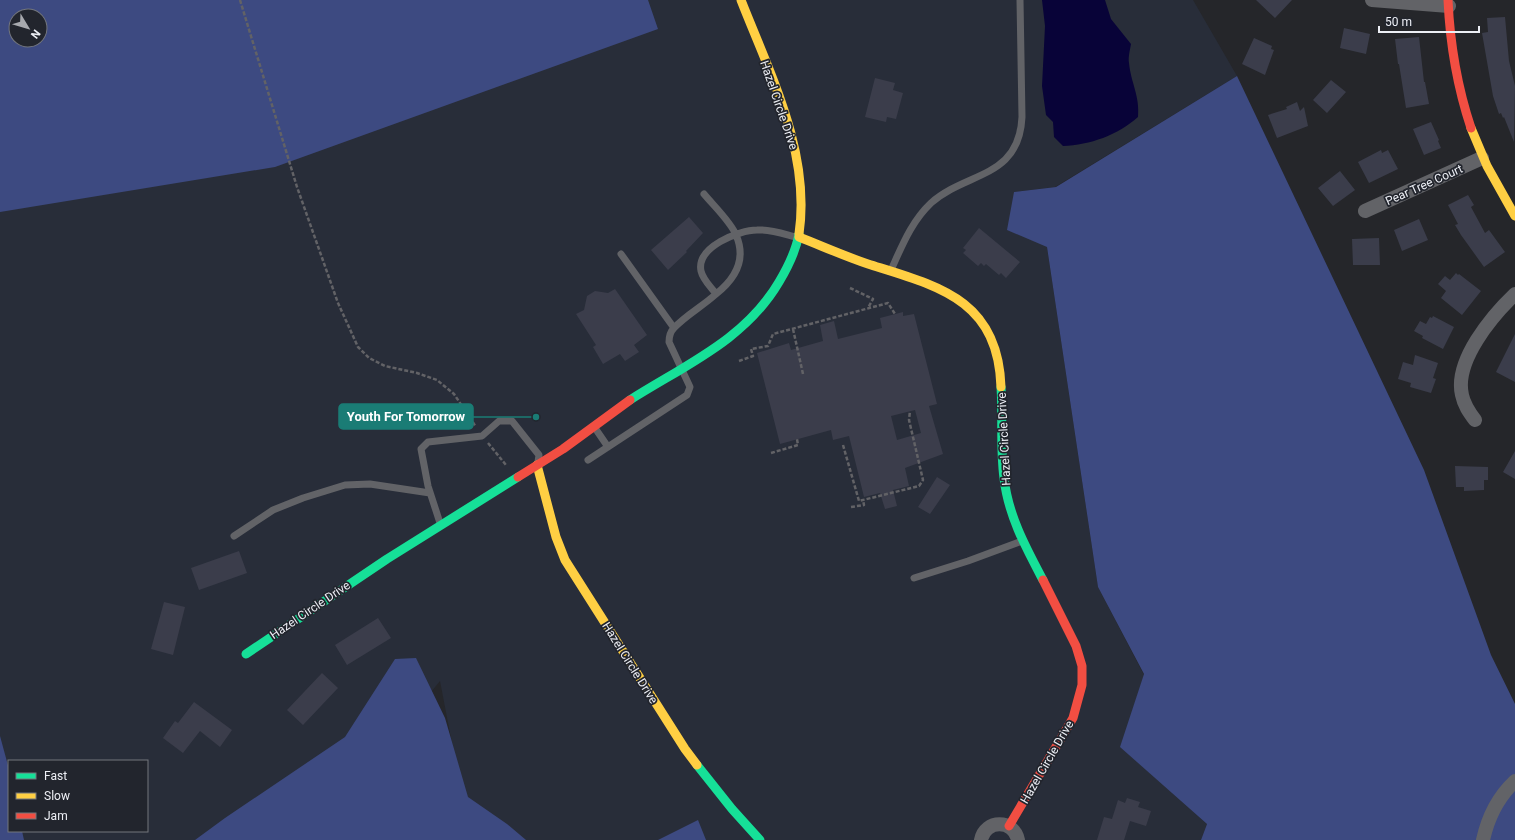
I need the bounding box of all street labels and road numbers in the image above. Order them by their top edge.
street label: Hazel Circle Drive [757,59,801,151]
street label: Pear Tree Court [1383,162,1465,208]
street label: Hazel Circle Drive [995,392,1013,486]
street label: Hazel Circle Drive [267,578,353,642]
street label: Hazel Circle Drive [599,620,661,706]
street label: Hazel Circle Drive [1018,718,1076,806]

